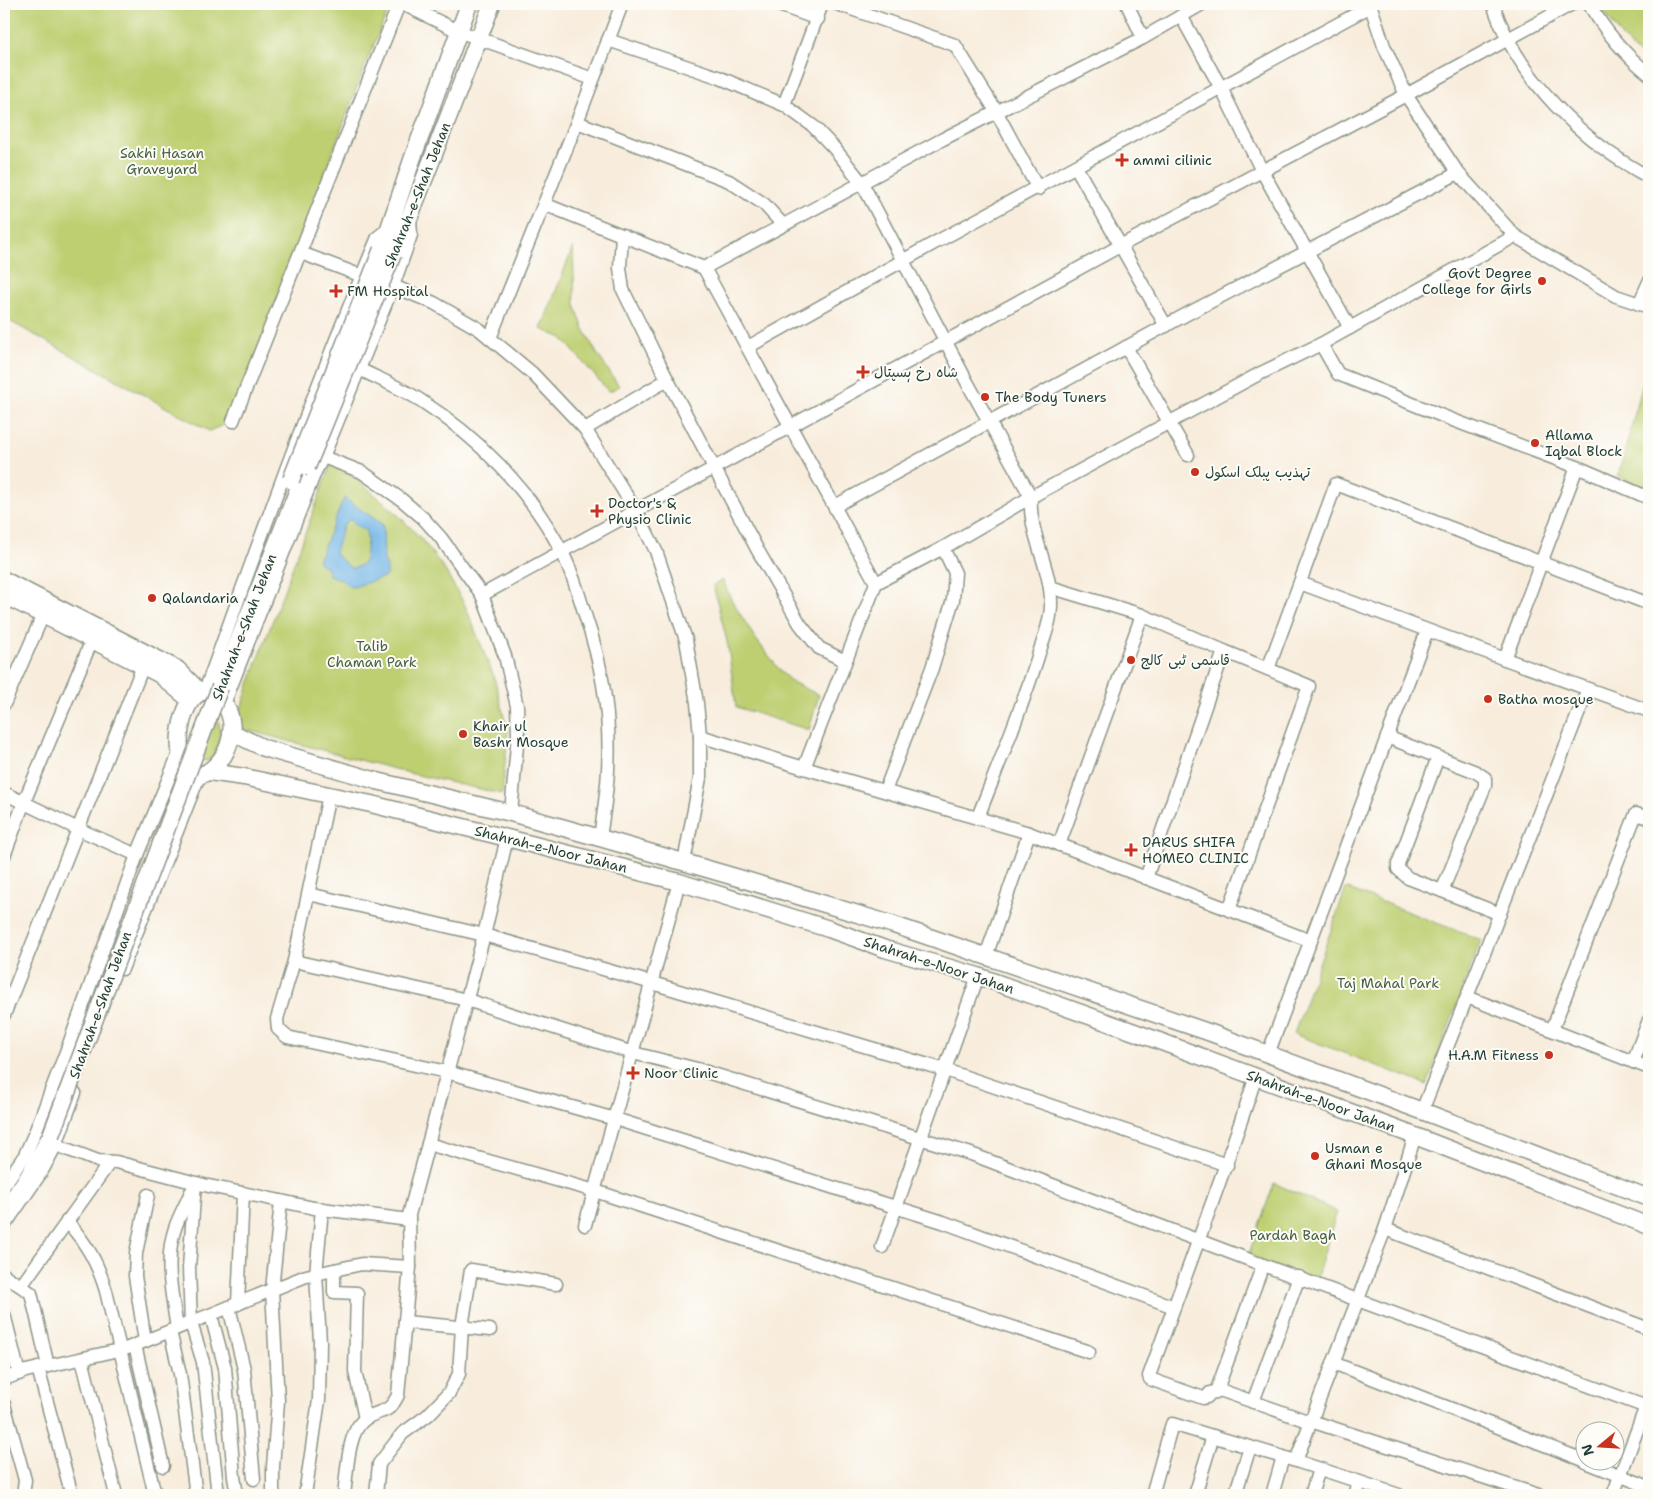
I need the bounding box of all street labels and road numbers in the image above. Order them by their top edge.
street label: Shahrah-e-Shah Jehan [380,119,455,271]
street label: Shahrah-e-Shah Jehan [208,551,280,703]
street label: Shahrah-e-Noor Jahan [473,821,630,877]
street label: Shahrah-e-Shah Jehan [65,928,135,1081]
street label: Shahrah-e-Noor Jahan [862,932,1017,998]
street label: Shahrah-e-Noor Jahan [1244,1066,1398,1136]

